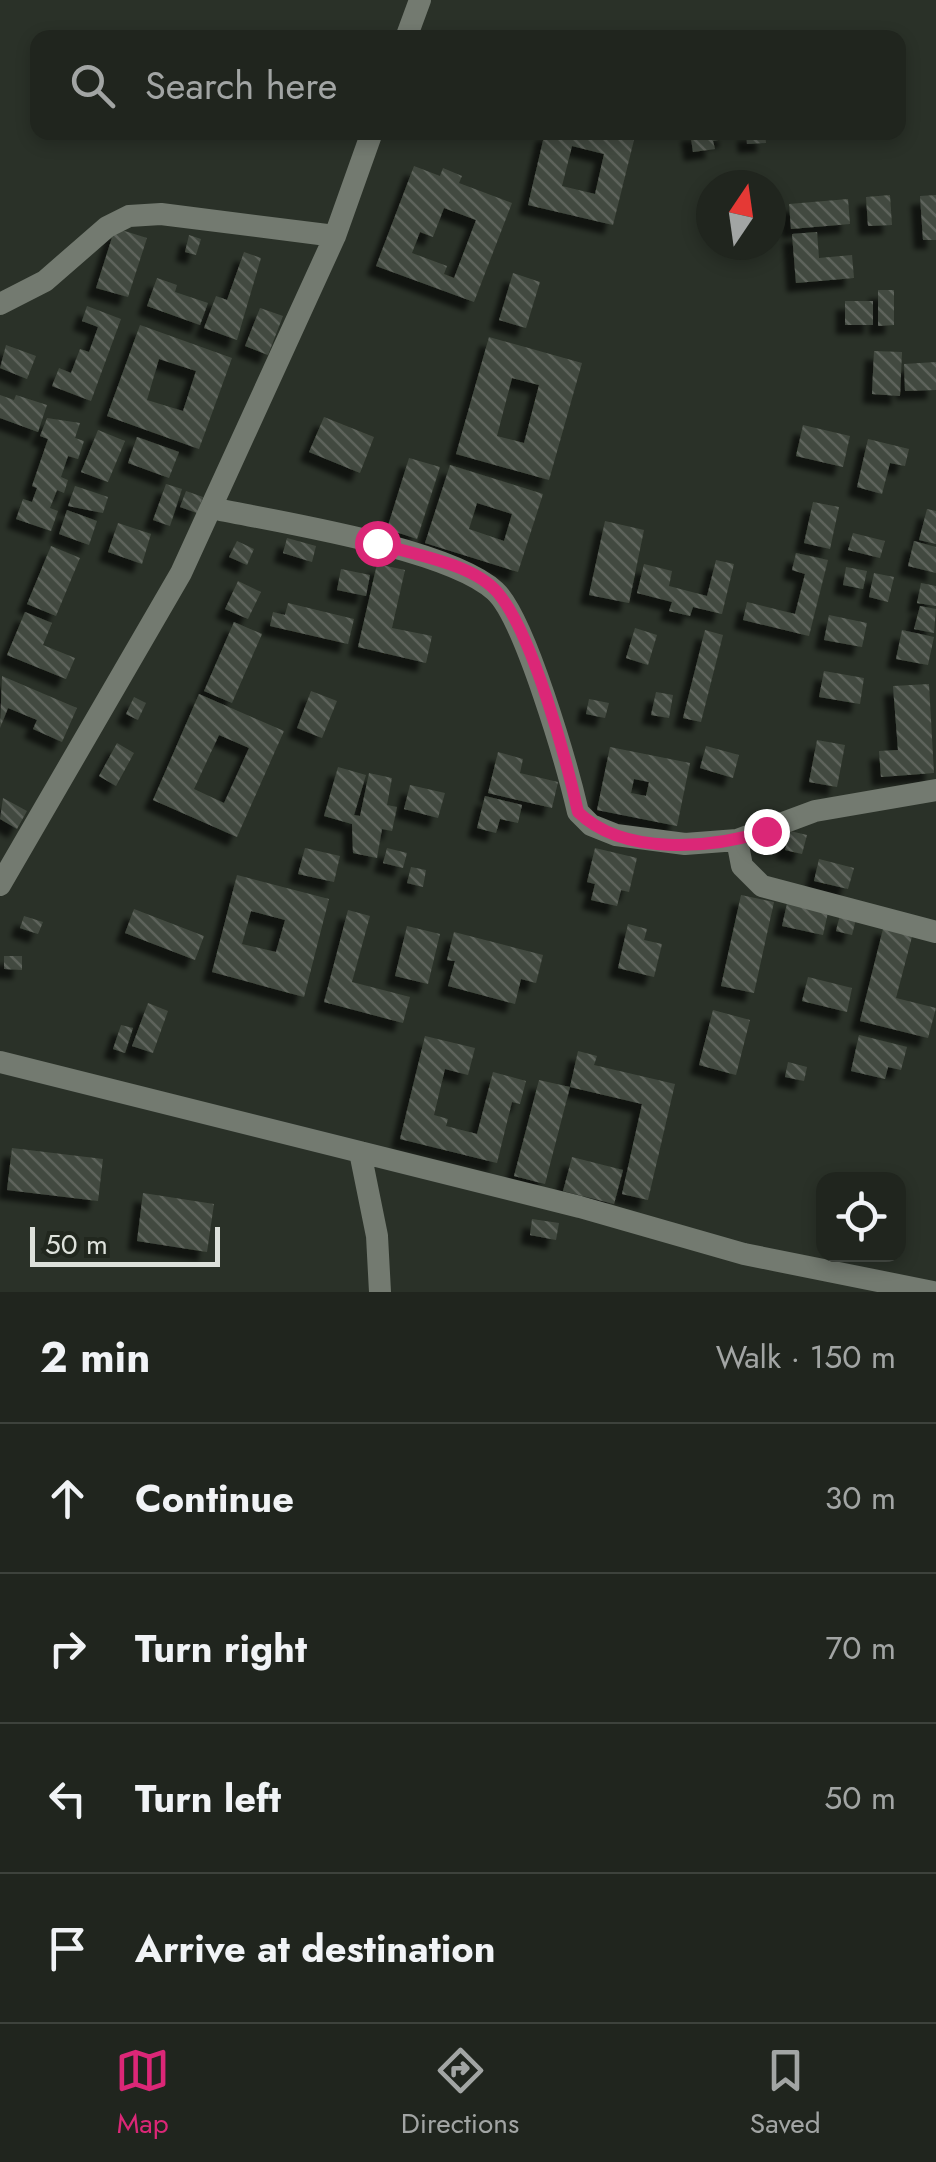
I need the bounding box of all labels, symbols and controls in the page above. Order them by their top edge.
search box [30,30,906,140]
icon: search [65,58,120,113]
text: Search here [145,58,337,113]
north arrow [696,170,786,260]
route start [355,521,401,567]
route end [744,809,790,855]
map controls [816,1172,906,1262]
button: locate [816,1172,906,1262]
scale bar [30,1222,220,1266]
text: 50 m [45,1224,108,1265]
text: 2 min [40,1327,150,1388]
text: Walk · 150 m [716,1334,896,1380]
icon: ahead [40,1471,95,1526]
text: Continue [135,1471,294,1526]
text: 30 m [825,1475,896,1521]
icon: right [40,1621,95,1676]
text: Turn right [135,1621,307,1676]
text: 70 m [825,1625,896,1671]
icon: left [40,1771,95,1826]
text: Turn left [135,1771,281,1826]
text: 50 m [824,1775,896,1821]
icon: arrive [40,1921,95,1976]
text: Arrive at destination [135,1921,496,1976]
tab: Map [115,2043,170,2144]
tab: Directions [401,2043,519,2144]
tab: Saved [750,2043,821,2144]

